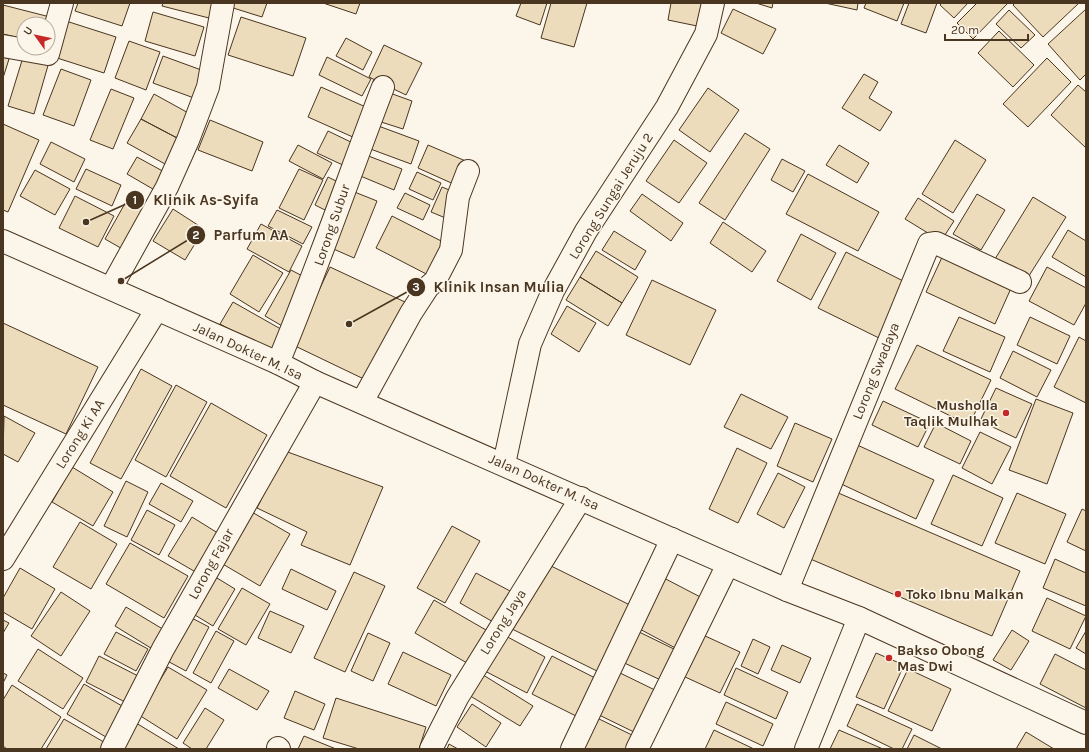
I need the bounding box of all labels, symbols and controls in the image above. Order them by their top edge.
north arrow [16,16,56,56]
scale bar [945,16,1028,42]
text: 20 m [951,23,979,37]
text: U [21,24,36,38]
street label: Lorong Sungai Jeruju 2 [565,130,657,262]
street label: Lorong Subur [310,181,354,268]
callout: Klinik As-Syifa [125,186,267,213]
text: Klinik As-Syifa [153,191,259,209]
text: 1 [133,193,137,207]
callout: Parfum AA [186,221,297,248]
text: Parfum AA [213,226,289,244]
text: 2 [192,228,200,242]
callout: Klinik Insan Mulia [406,273,573,300]
text: Klinik Insan Mulia [434,278,564,296]
text: 3 [412,280,420,294]
street label: Jalan Dokter M. Isa [190,318,306,384]
street label: Lorong Swadaya [849,320,903,422]
street label: Lorong Ki AA [52,396,108,472]
place label: Musholla Taqlik Mulhak [904,397,999,430]
marker: Musholla Taqlik Mulhak [1001,408,1011,418]
street label: Jalan Dokter M. Isa [486,450,602,514]
street label: Lorong Fajar [185,525,238,602]
street label: Lorong Jaya [476,586,530,658]
place label: Toko Ibnu Malkan [906,586,1024,603]
marker: Toko Ibnu Malkan [893,589,903,599]
place label: Bakso Obong Mas Dwi [897,642,984,675]
marker: Bakso Obong Mas Dwi [884,653,894,663]

